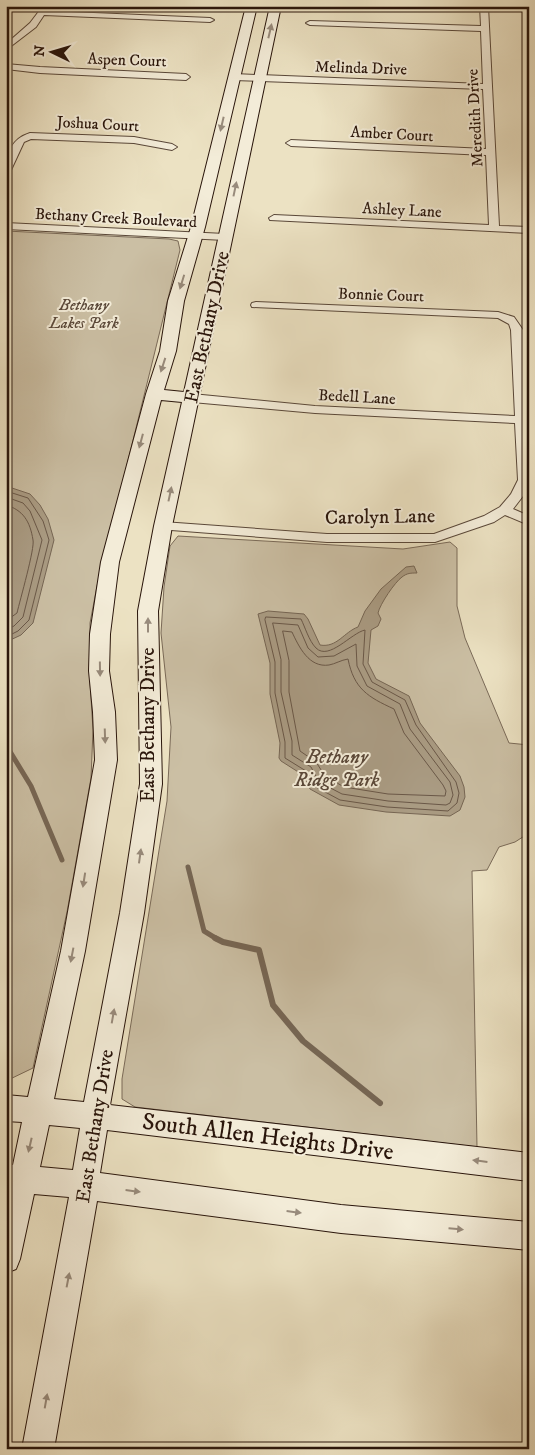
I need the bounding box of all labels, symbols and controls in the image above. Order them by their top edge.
one-way arrow [266,23,274,38]
north arrow [28,28,78,78]
text: N [31,44,50,57]
street label: Aspen Court [87,49,167,71]
street label: Melinda Drive [315,56,408,80]
street label: Meredith Drive [462,68,488,168]
street label: Joshua Court [54,112,140,136]
one-way arrow [218,117,226,132]
street label: Amber Court [350,122,434,146]
one-way arrow [231,182,239,197]
street label: Ashley Lane [362,198,443,222]
street label: Bethany Creek Boulevard [34,204,197,232]
street label: East Bethany Drive [179,249,236,406]
one-way arrow [178,274,186,289]
street label: Bonnie Court [338,284,424,306]
park label: Bethany Lakes Park [48,295,119,333]
one-way arrow [159,358,167,373]
street label: Bedell Lane [318,385,397,409]
one-way arrow [137,434,145,449]
one-way arrow [166,487,174,502]
street label: Carolyn Lane [325,504,435,531]
one-way arrow [144,616,152,632]
street label: East Bethany Drive [136,648,161,802]
one-way arrow [96,661,104,677]
one-way arrow [101,728,109,744]
park label: Bethany Ridge Park [294,745,380,793]
one-way arrow [136,848,144,864]
one-way arrow [80,872,88,888]
one-way arrow [67,948,75,964]
one-way arrow [109,1008,117,1024]
street label: East Bethany Drive [71,1048,120,1205]
street label: South Allen Heights Drive [141,1107,395,1167]
one-way arrow [26,1138,34,1153]
one-way arrow [472,1157,488,1165]
one-way arrow [125,1188,141,1196]
one-way arrow [286,1209,302,1217]
one-way arrow [448,1225,464,1233]
one-way arrow [64,1273,72,1288]
one-way arrow [43,1392,51,1408]

